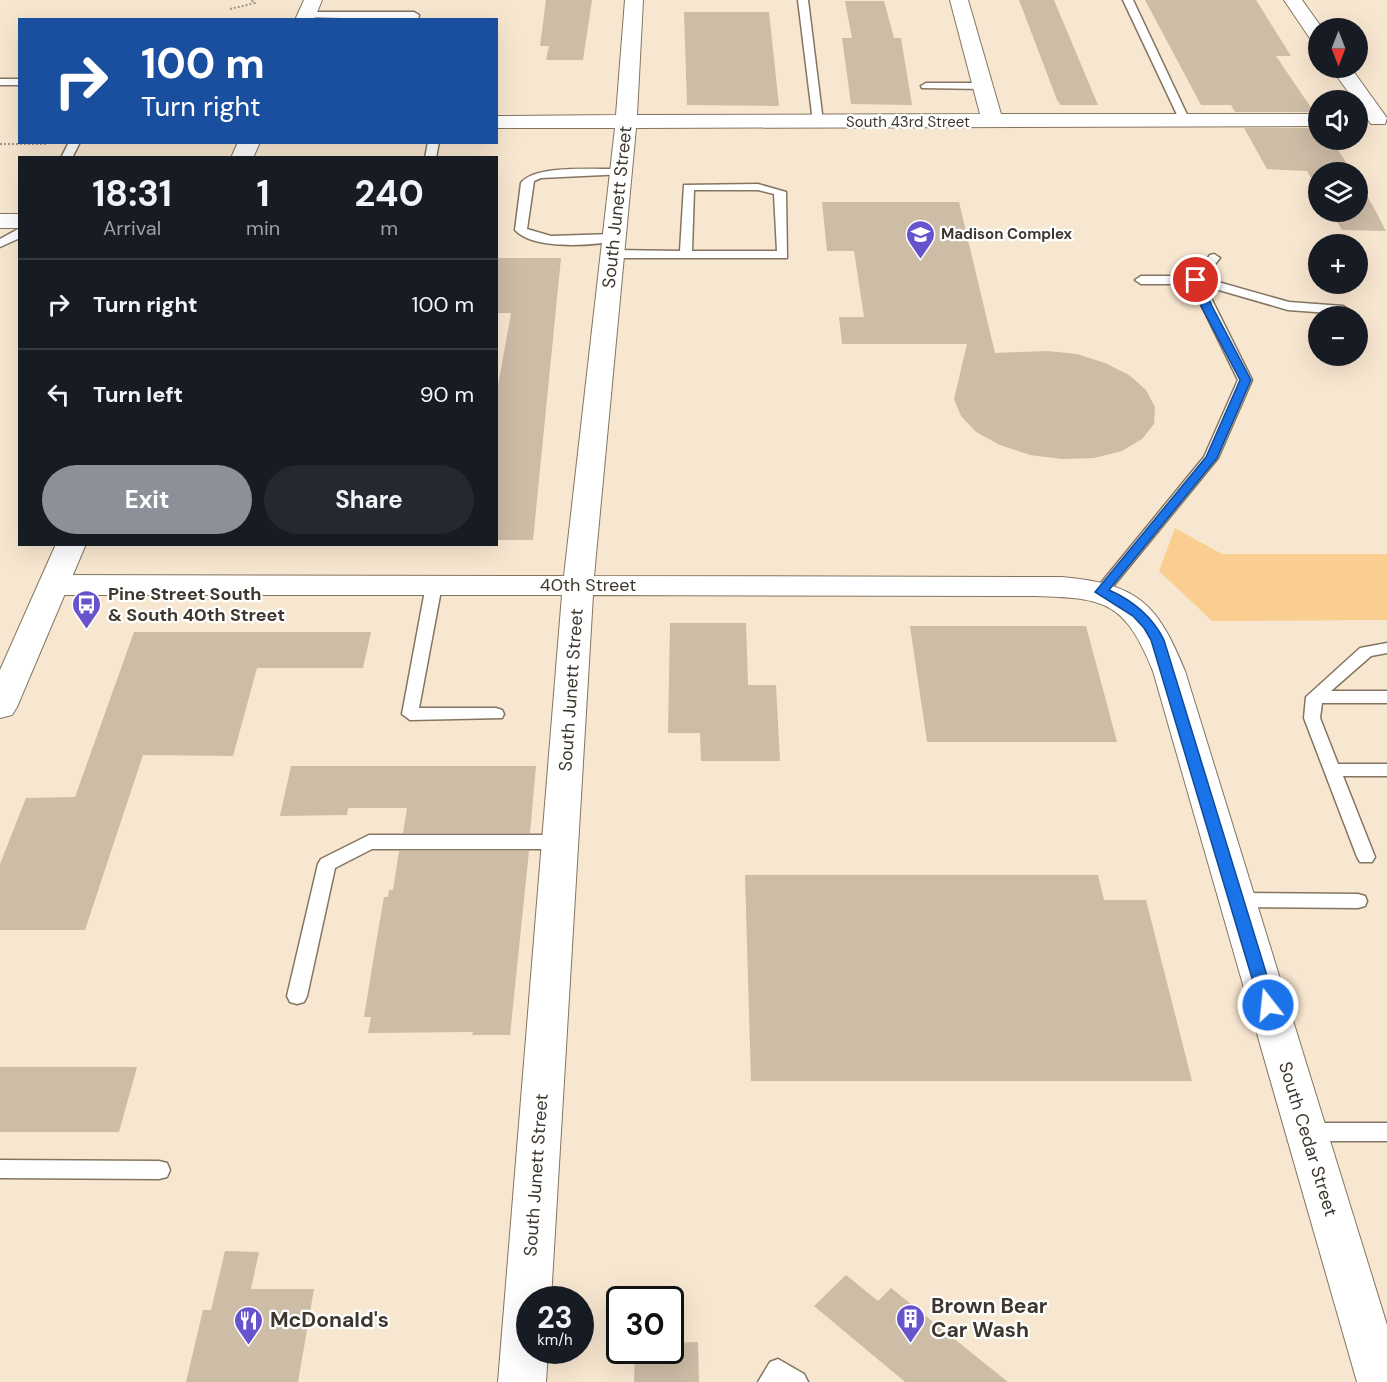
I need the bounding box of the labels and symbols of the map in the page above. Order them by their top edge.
north arrow [1308,18,1368,78]
street label: South 43rd Street [846,112,970,132]
street label: South Junett Street [597,125,637,289]
school or university icon: Madison Complex [904,218,936,260]
place label: Madison Complex [941,224,1073,244]
pin [1170,254,1221,305]
street label: 40th Street [540,573,636,597]
place label: Pine Street South & South 40th Street [108,582,285,627]
bus stop icon: Pine Street South & South 40th Street [71,588,103,630]
street label: South Junett Street [553,608,589,772]
position arrow [1236,973,1300,1037]
street label: South Cedar Street [1273,1059,1343,1219]
street label: South Junett Street [518,1093,554,1257]
speed limit sign: 30 [606,1286,684,1364]
place label: Brown Bear Car Wash [931,1292,1048,1344]
building icon: Brown Bear Car Wash [894,1302,926,1344]
restaurant icon: McDonald's [233,1304,265,1346]
place label: McDonald's [270,1306,389,1334]

